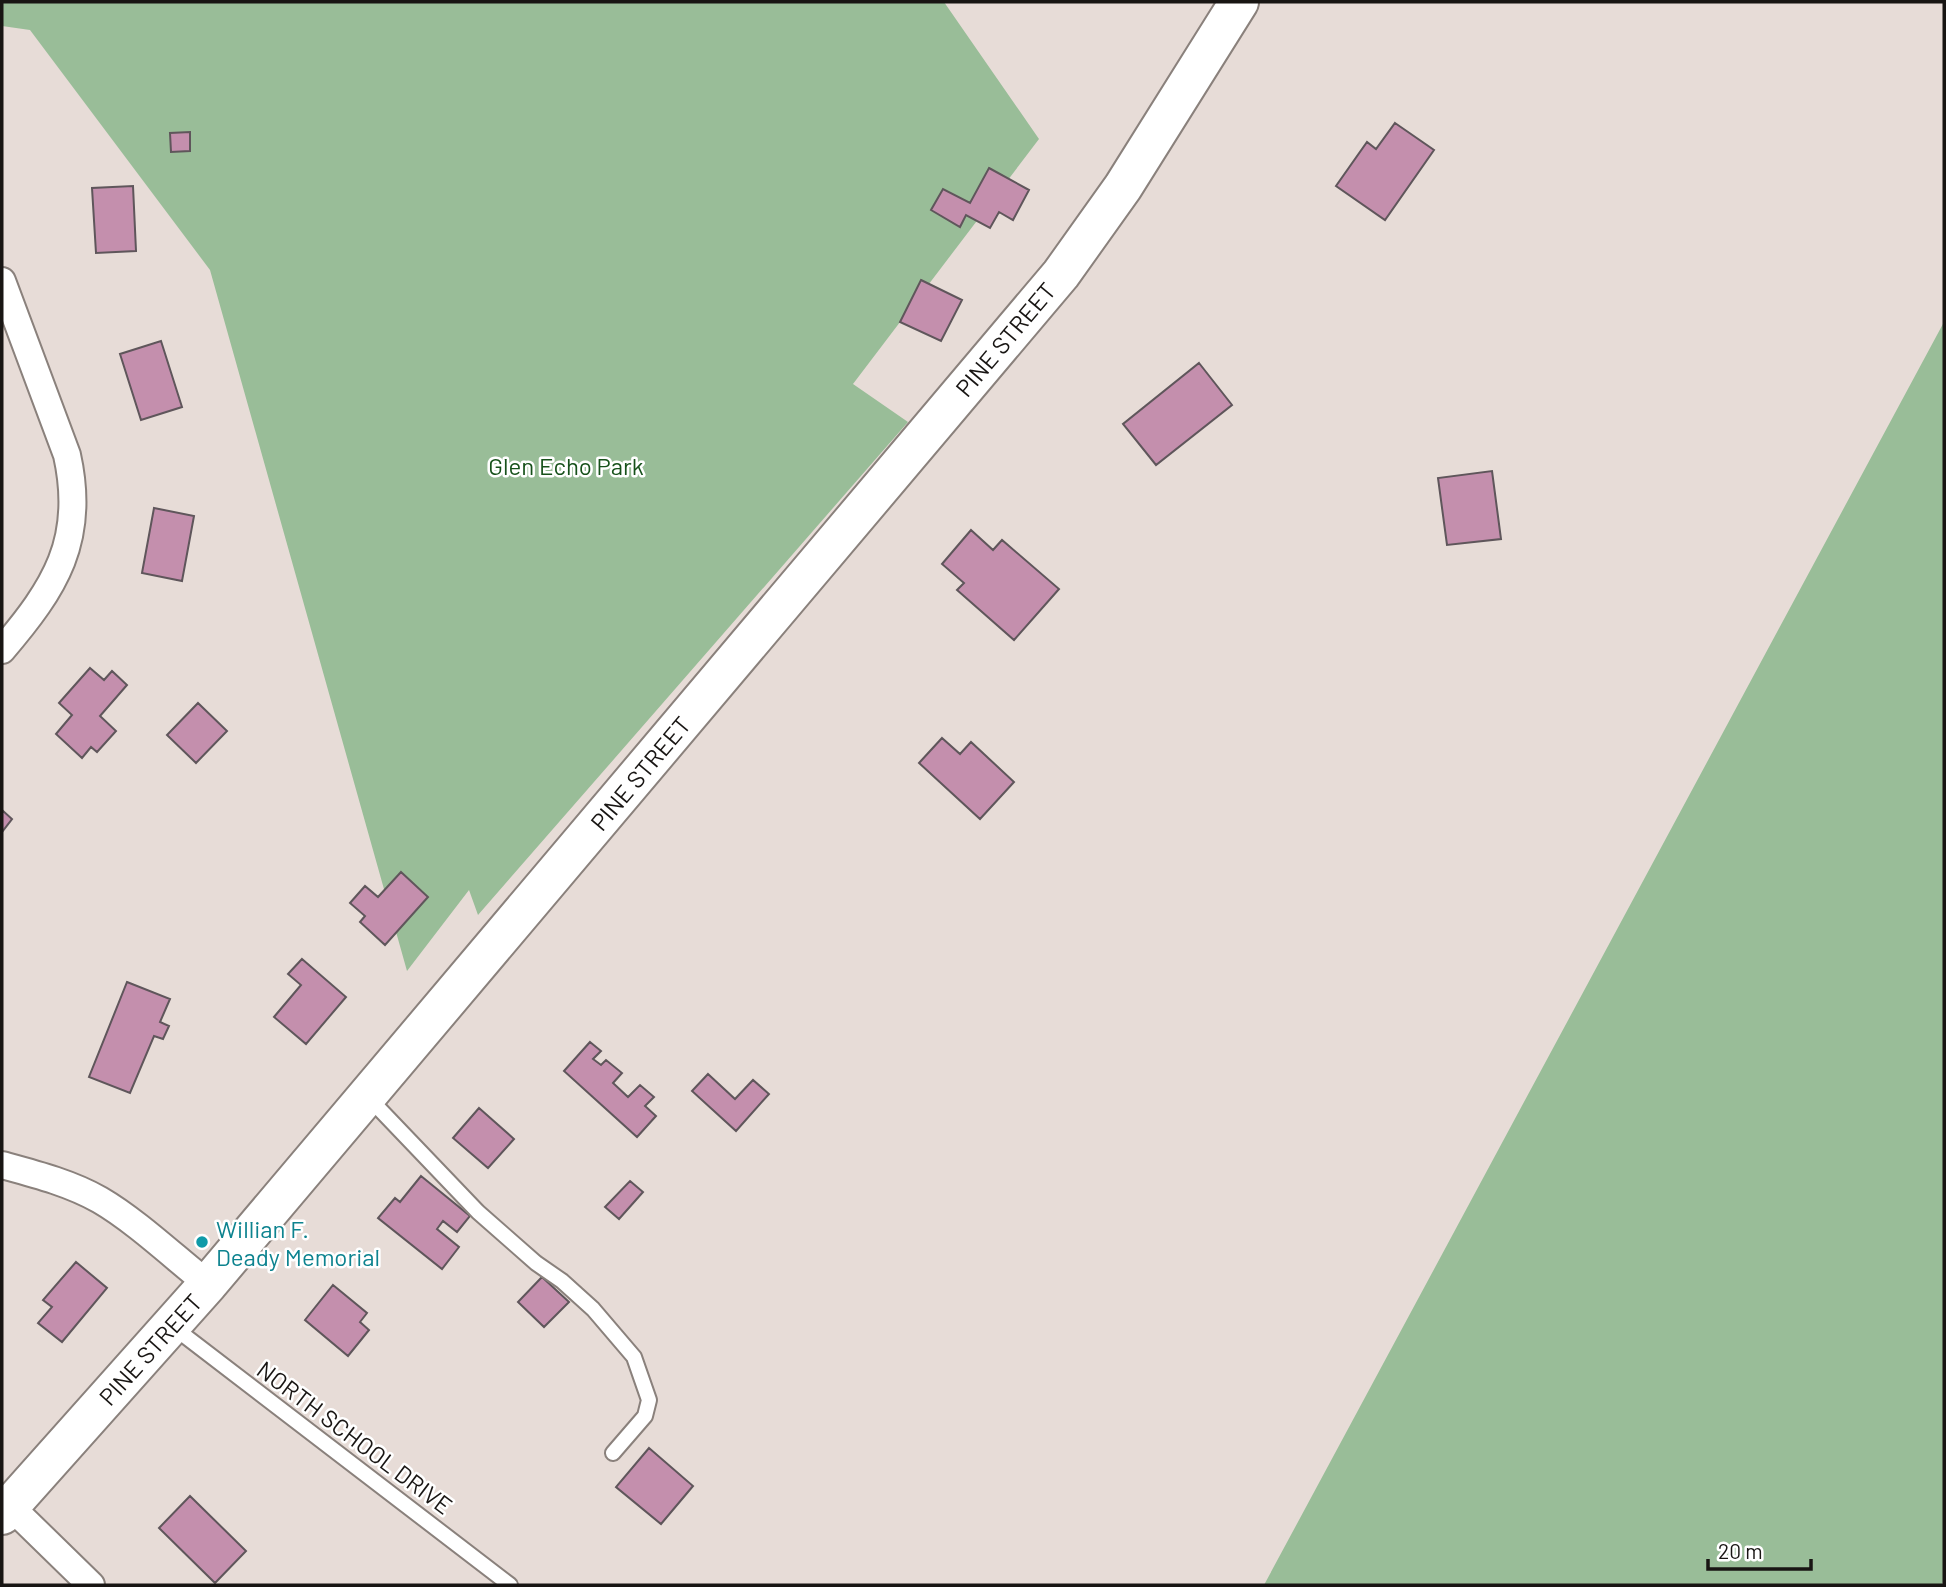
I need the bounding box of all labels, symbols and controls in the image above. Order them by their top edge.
street label: PINE STREET [949,276,1061,402]
park label: Glen Echo Park [488,451,644,480]
street label: PINE STREET [584,710,696,836]
place label: Willian F. Deady Memorial [216,1214,380,1271]
marker: Willian F. Deady Memorial [194,1234,210,1250]
street label: PINE STREET [92,1287,208,1411]
street label: NORTH SCHOOL DRIVE [252,1354,458,1520]
scale bar [1708,1528,1811,1572]
text: 20 m [1718,1538,1763,1563]

